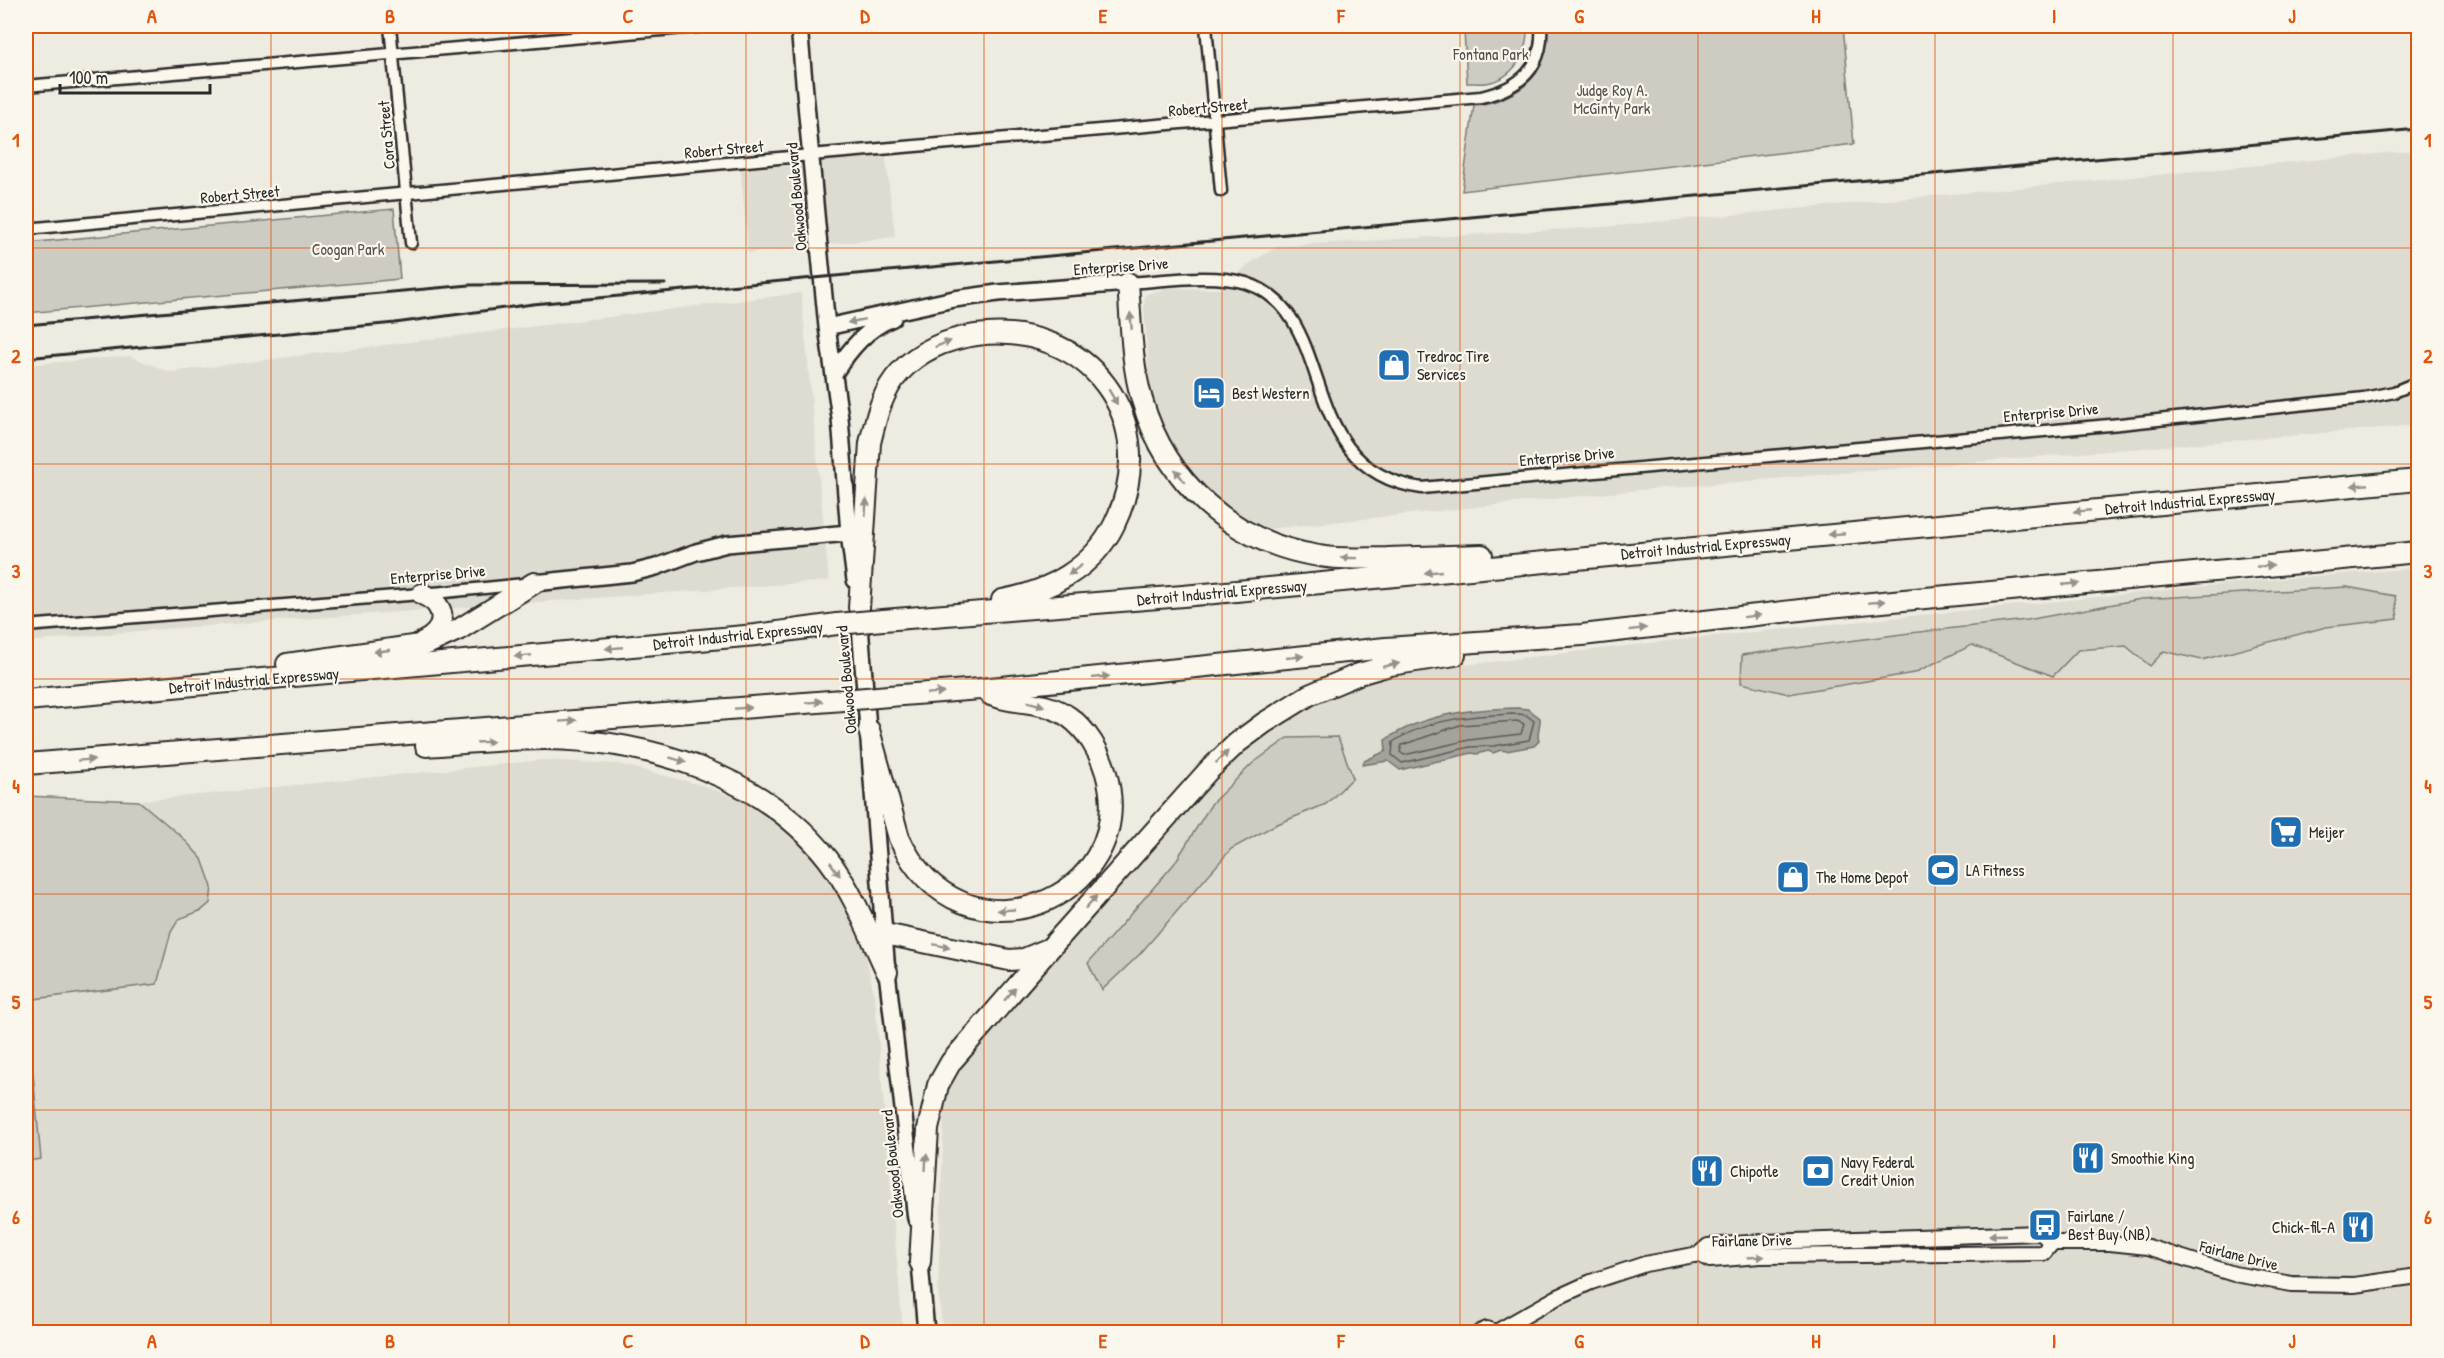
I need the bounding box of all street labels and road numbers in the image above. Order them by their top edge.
street label: Robert Street [1168,93,1249,121]
street label: Cora Street [372,99,400,170]
street label: Robert Street [684,135,765,163]
street label: Oakwood Boulevard [780,142,812,252]
street label: Robert Street [200,180,281,208]
street label: Enterprise Drive [1073,252,1170,280]
street label: Enterprise Drive [2003,397,2100,427]
street label: Enterprise Drive [1519,441,1616,471]
street label: Detroit Industrial Expressway [2104,483,2276,519]
street label: Detroit Industrial Expressway [1620,528,1792,564]
street label: Enterprise Drive [390,559,487,589]
street label: Detroit Industrial Expressway [1136,574,1308,610]
street label: Detroit Industrial Expressway [652,615,824,655]
street label: Oakwood Boulevard [830,625,862,735]
street label: Detroit Industrial Expressway [168,662,340,698]
street label: Oakwood Boulevard [875,1109,909,1219]
street label: Fairlane Drive [1711,1228,1793,1252]
street label: Fairlane Drive [2197,1234,2281,1275]

